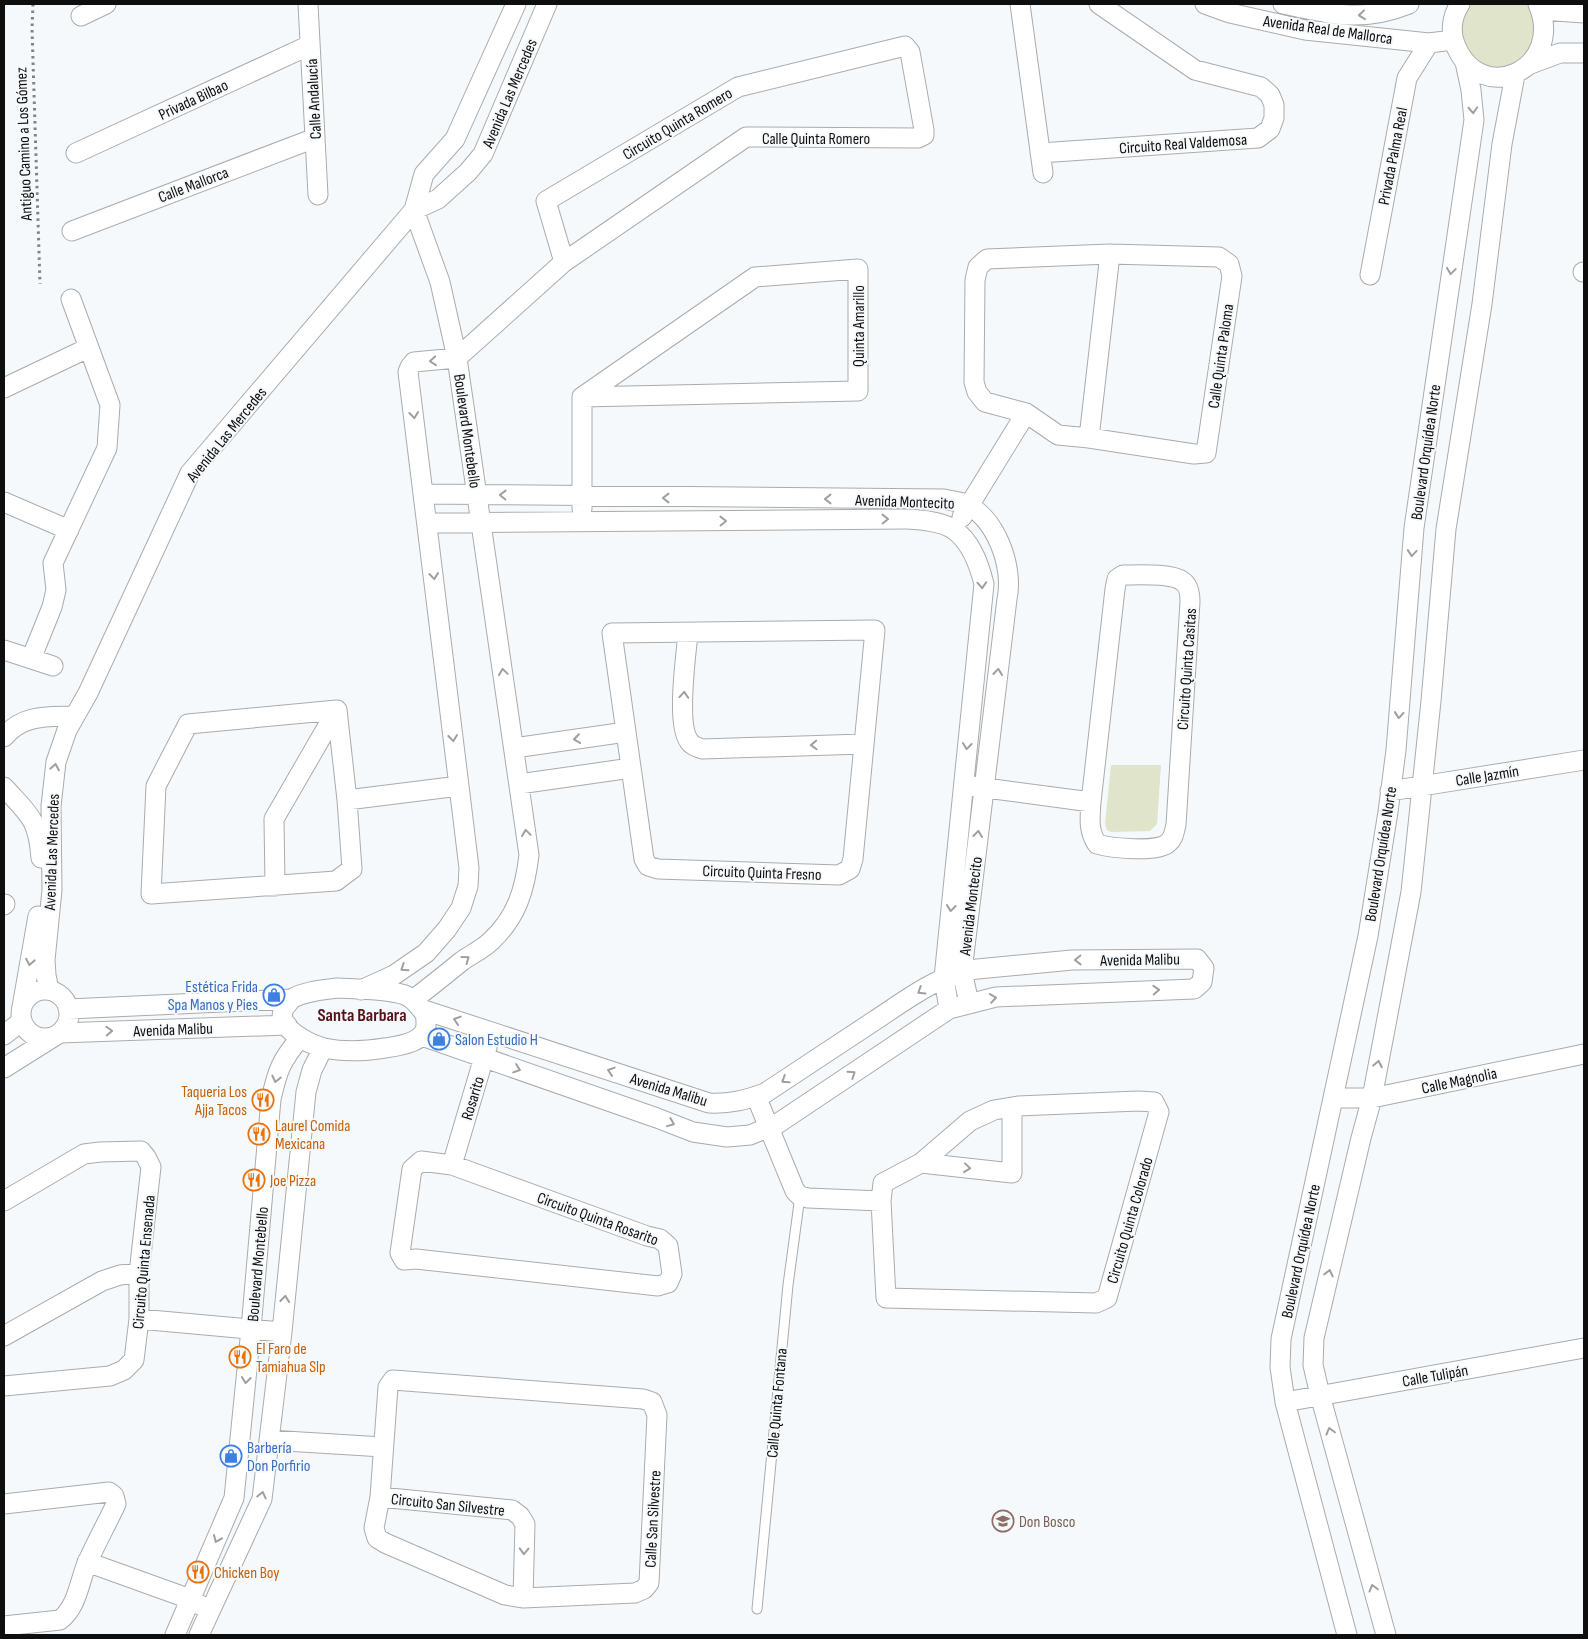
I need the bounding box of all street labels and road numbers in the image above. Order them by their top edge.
street label: Avenida Real de Mallorca [1261,12,1394,49]
street label: Avenida Las Mercedes [478,36,542,152]
street label: Calle Andalucía [303,58,326,140]
street label: Antiguo Camino a Los Gómez [12,67,37,222]
street label: Privada Bilbao [156,76,231,125]
street label: Circuito Quinta Romero [619,84,736,165]
street label: Privada Palma Real [1375,106,1412,207]
street label: Calle Quinta Romero [762,130,870,149]
street label: Circuito Real Valdemosa [1119,131,1248,158]
street label: Calle Mallorca [156,163,231,207]
street label: Quinta Amarillo [850,285,869,367]
street label: Calle Quinta Paloma [1205,303,1238,410]
street label: Boulevard Montebello [449,373,484,490]
street label: Avenida Las Mercedes [182,383,271,487]
street label: Boulevard Orquídea Norte [1408,383,1445,521]
street label: Avenida Montecito [854,491,955,514]
street label: Circuito Quinta Casitas [1174,607,1201,731]
street label: Calle Jazmín [1454,762,1520,791]
street label: Boulevard Orquídea Norte [1361,785,1402,923]
street label: Avenida Las Mercedes [41,793,64,912]
street label: Avenida Montecito [956,856,987,958]
street label: Circuito Quinta Fresno [702,862,822,885]
street label: Avenida Malibu [1099,950,1180,971]
street label: Avenida Malibu [132,1020,213,1041]
street label: Calle Magnolia [1420,1064,1499,1099]
street label: Avenida Malibu [627,1069,709,1111]
street label: Rosarito [458,1074,489,1123]
street label: Circuito Quinta Colorado [1103,1155,1158,1286]
street label: Boulevard Orquídea Norte [1278,1183,1325,1320]
street label: Circuito Quinta Rosarito [534,1189,661,1250]
street label: Circuito Quinta Ensenada [129,1194,160,1330]
street label: Boulevard Montebello [244,1206,273,1322]
street label: Calle Quinta Fontana [763,1348,792,1459]
street label: Calle Tulipán [1401,1361,1470,1392]
street label: Calle San Silvestre [641,1470,666,1568]
street label: Circuito San Silvestre [390,1490,506,1521]

